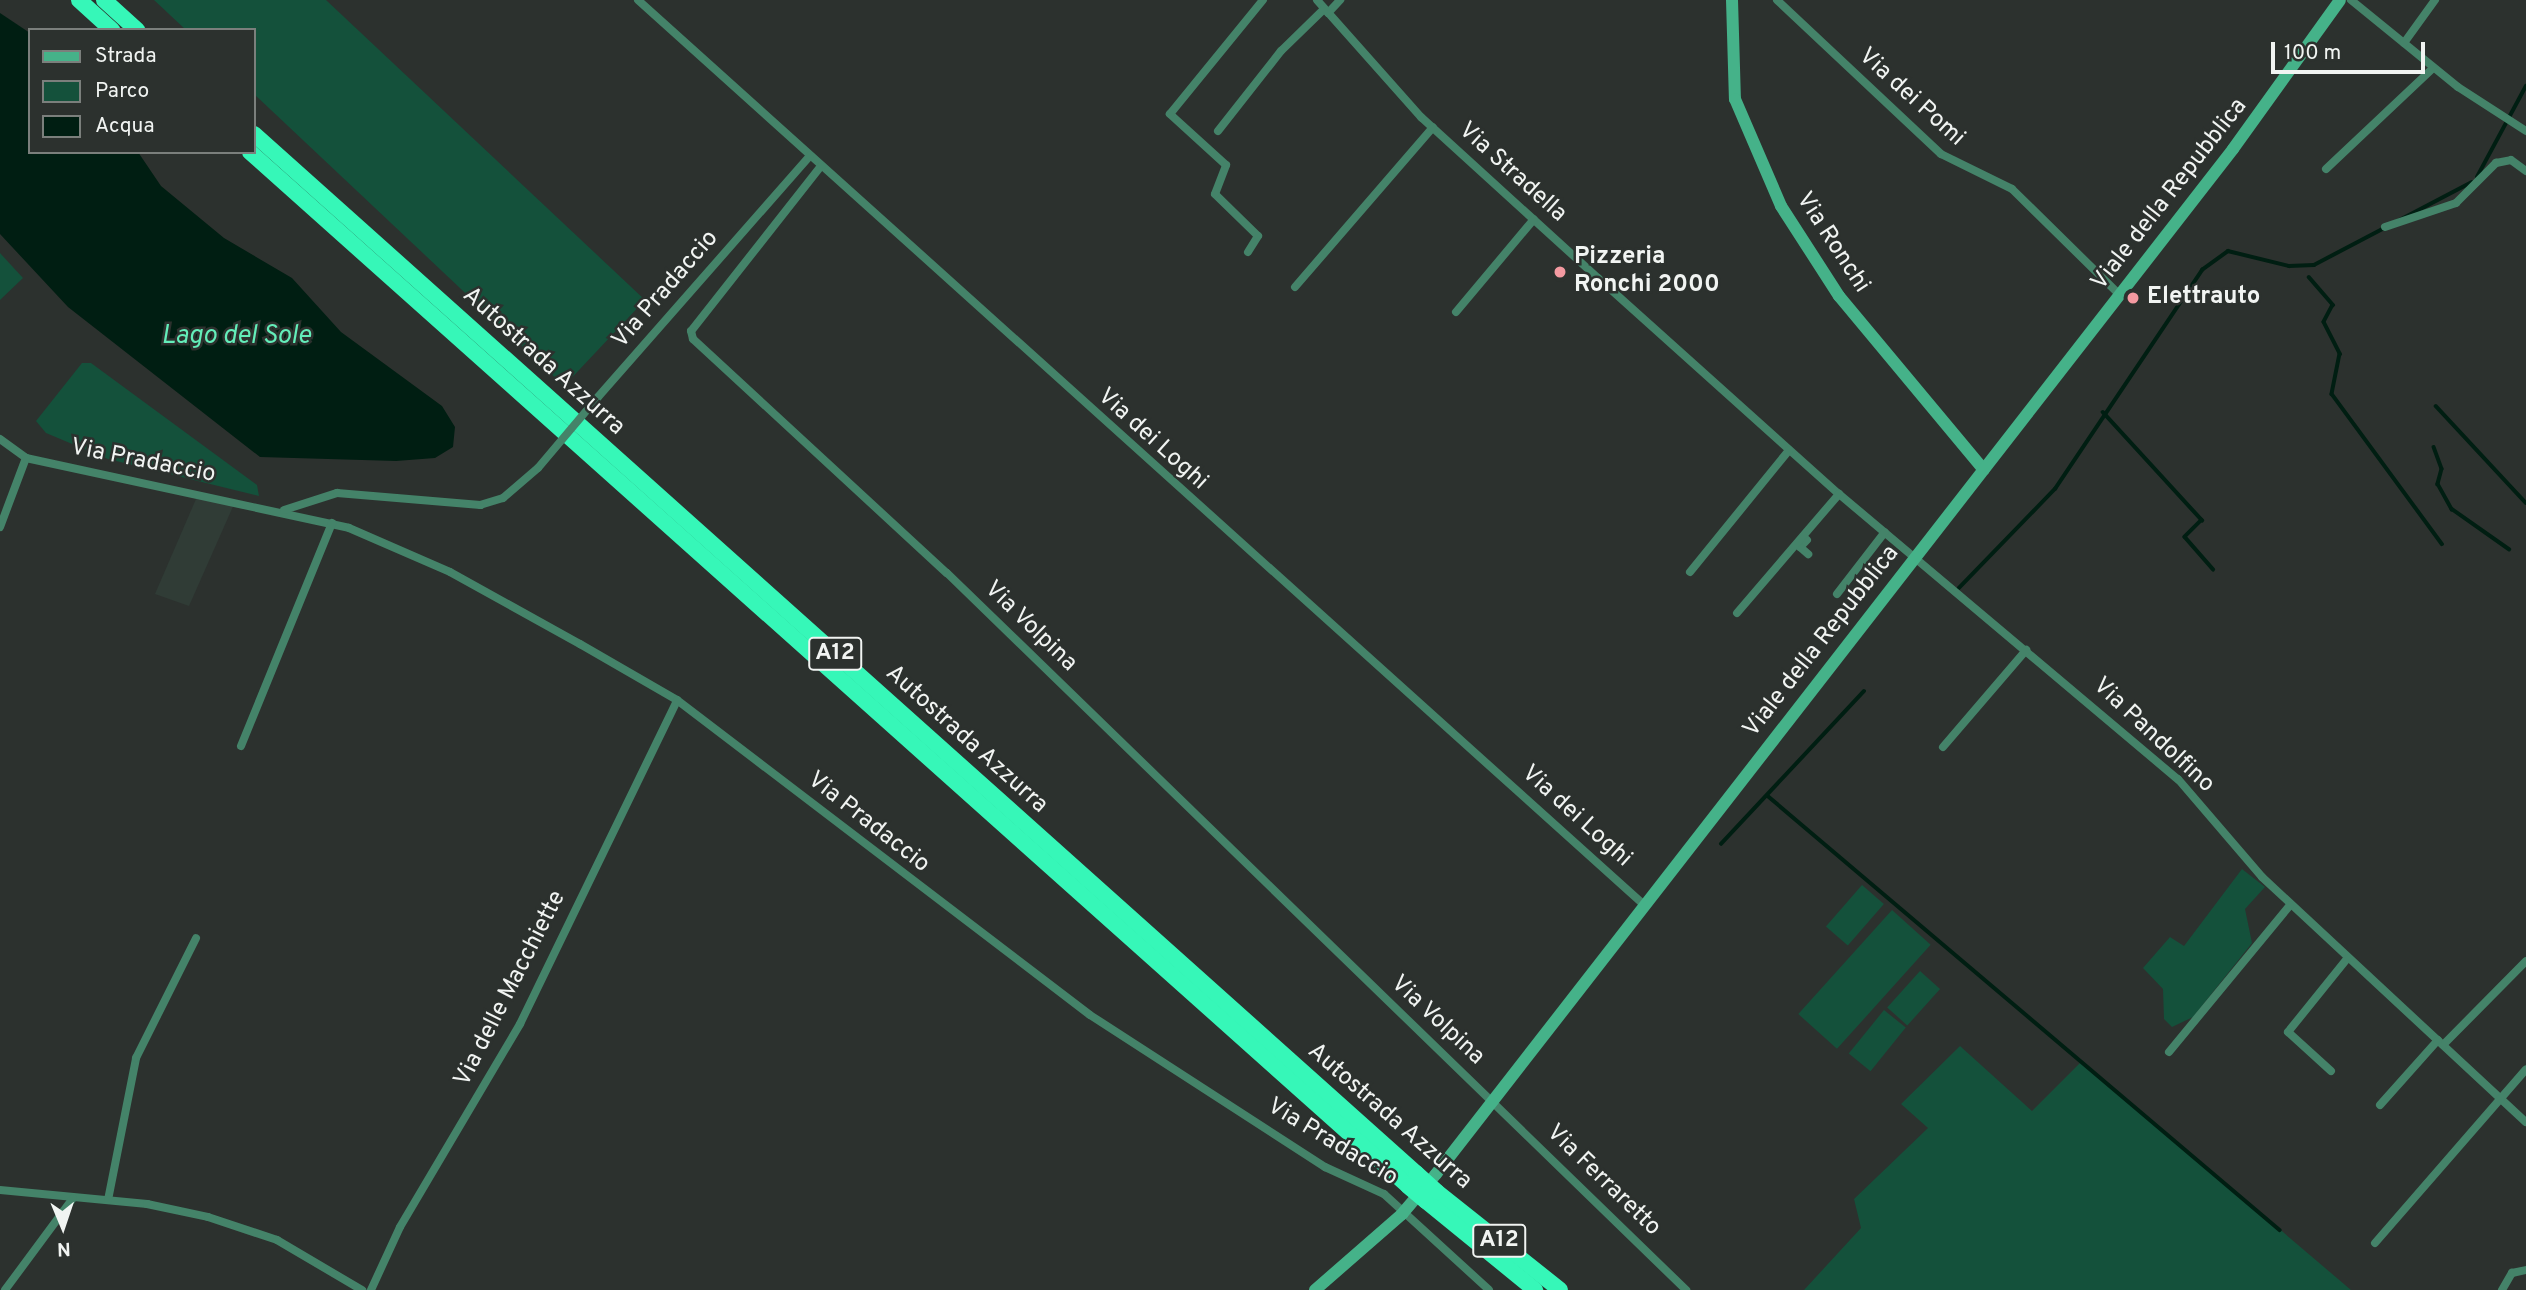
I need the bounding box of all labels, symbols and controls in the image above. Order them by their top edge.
legend [28,28,256,154]
scale bar [2274,28,2428,72]
text: 100 m [2284,40,2341,67]
text: Strada [95,43,156,70]
street label: Via dei Pomi [1852,43,1970,153]
text: Parco [95,78,149,105]
street label: Viale della Repubblica [2086,93,2254,297]
text: Acqua [95,113,155,140]
street label: Via Stradella [1452,117,1572,229]
street label: Via Ronchi [1789,187,1875,299]
street label: Via Pradaccio [607,225,725,355]
place label: Pizzeria Ronchi 2000 [1574,244,1720,300]
marker: Pizzeria Ronchi 2000 [1552,264,1568,280]
street label: Autostrada Azzurra [456,281,630,443]
place label: Elettrauto [2147,284,2260,312]
marker: Elettrauto [2125,290,2141,306]
water label: Lago del Sole [161,321,311,353]
street label: Via dei Loghi [1091,383,1213,497]
street label: Via Pradaccio [68,434,218,490]
street label: Viale della Repubblica [1738,540,1906,744]
street label: Via Volpina [977,575,1083,679]
road number: A12 [807,634,863,674]
street label: Autostrada Azzurra [879,659,1053,821]
street label: Via Pandolfino [2086,672,2220,800]
street label: Via dei Loghi [1515,760,1637,874]
street label: Via Pradaccio [801,766,935,880]
street label: Via delle Macchiette [449,886,573,1092]
street label: Via Volpina [1384,970,1490,1072]
street label: Autostrada Azzurra [1301,1037,1477,1197]
street label: Via Pradaccio [1262,1093,1402,1193]
street label: Via Ferraretto [1540,1119,1666,1243]
north arrow [28,1192,98,1262]
road number: A12 [1471,1222,1527,1260]
text: N [56,1236,71,1260]

